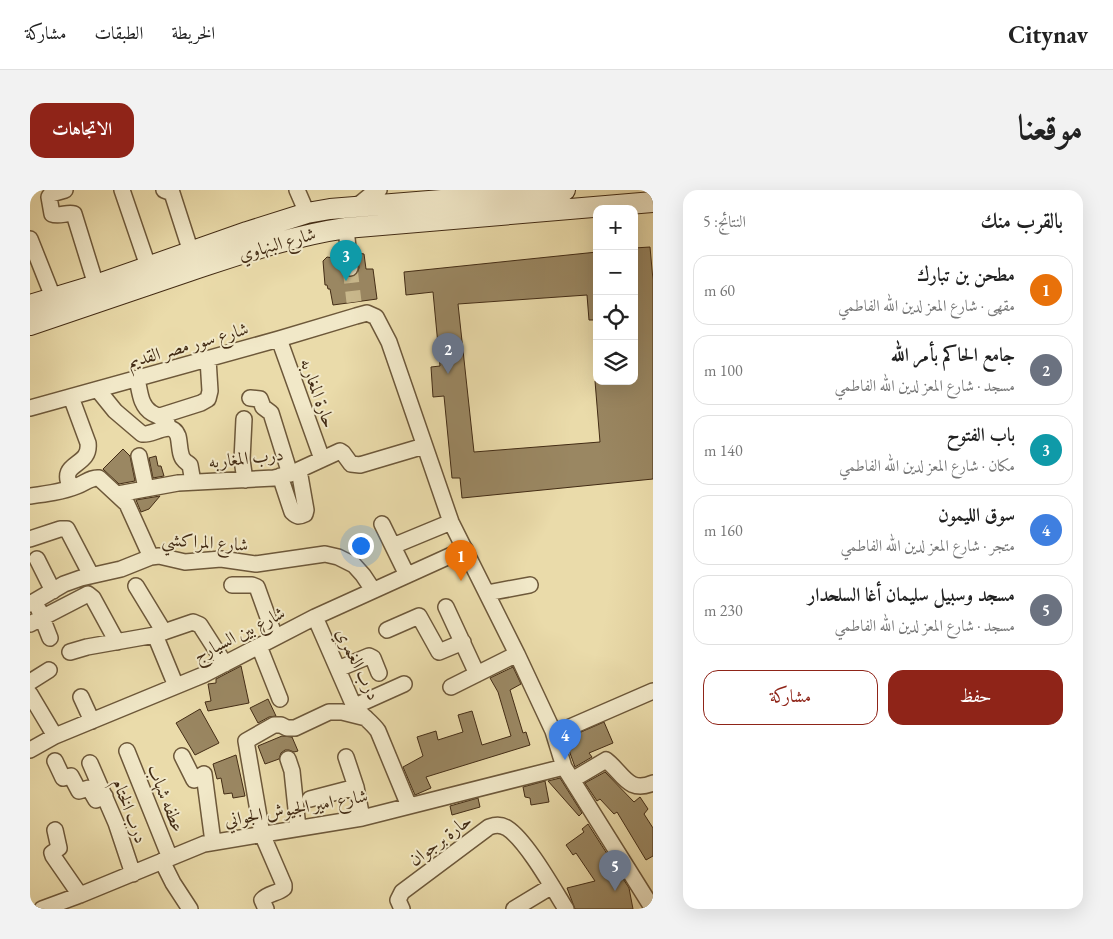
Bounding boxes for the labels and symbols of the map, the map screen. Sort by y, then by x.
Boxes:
street label: شارع البنهاوي [235,221,319,269]
pin: 3 [330,240,362,281]
street label: شارع سور مصر القديم [125,316,252,378]
pin: 2 [432,333,464,374]
street label: حارة المغاربه [295,355,342,431]
street label: درب المغاربه [207,442,285,473]
street label: شارع المراكشي [160,527,249,562]
your location [348,533,374,559]
pin: 1 [445,540,477,581]
street label: شارع بين السيارج [189,601,291,671]
street label: درب الغمري [328,624,386,705]
pin: 4 [549,719,581,760]
street label: عطفه شهاب [142,761,190,835]
street label: درب الختام [103,775,153,848]
street label: شارع امير الجيوش الجواني [222,784,370,835]
street label: حارة برجوان [404,808,476,871]
pin: 5 [599,850,631,891]

